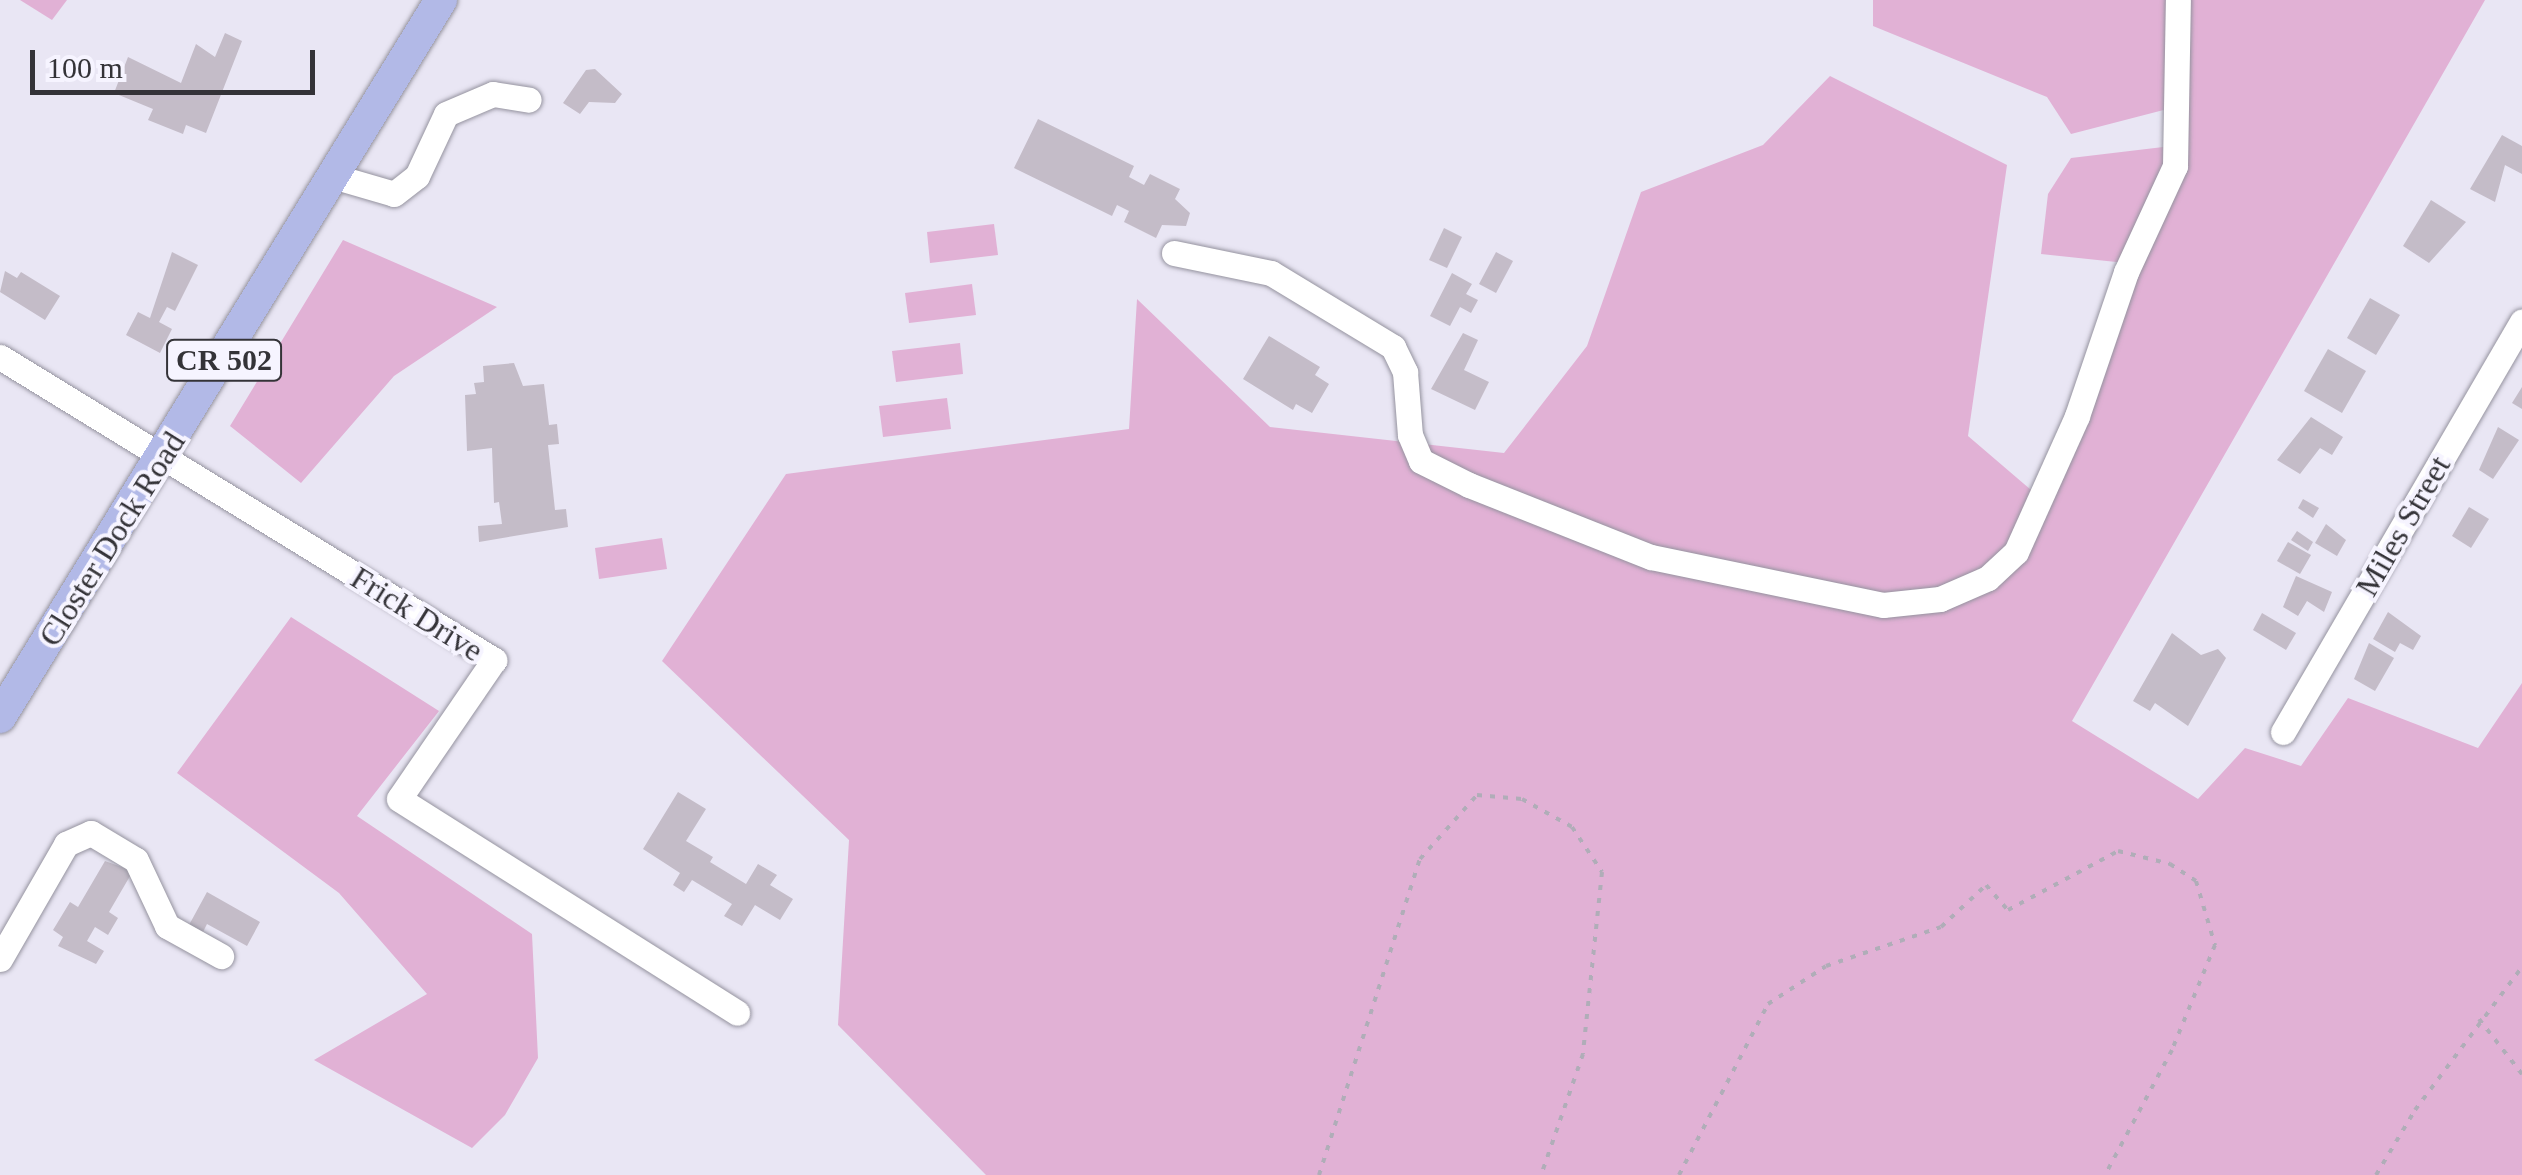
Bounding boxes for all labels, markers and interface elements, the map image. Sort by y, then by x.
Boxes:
scale bar [35,30,320,92]
text: 100 m [47,51,123,84]
road number: CR 502 [164,335,284,385]
street label: Closter Dock Road [31,425,193,653]
street label: Miles Street [2347,449,2459,603]
street label: Frick Drive [344,558,490,670]

